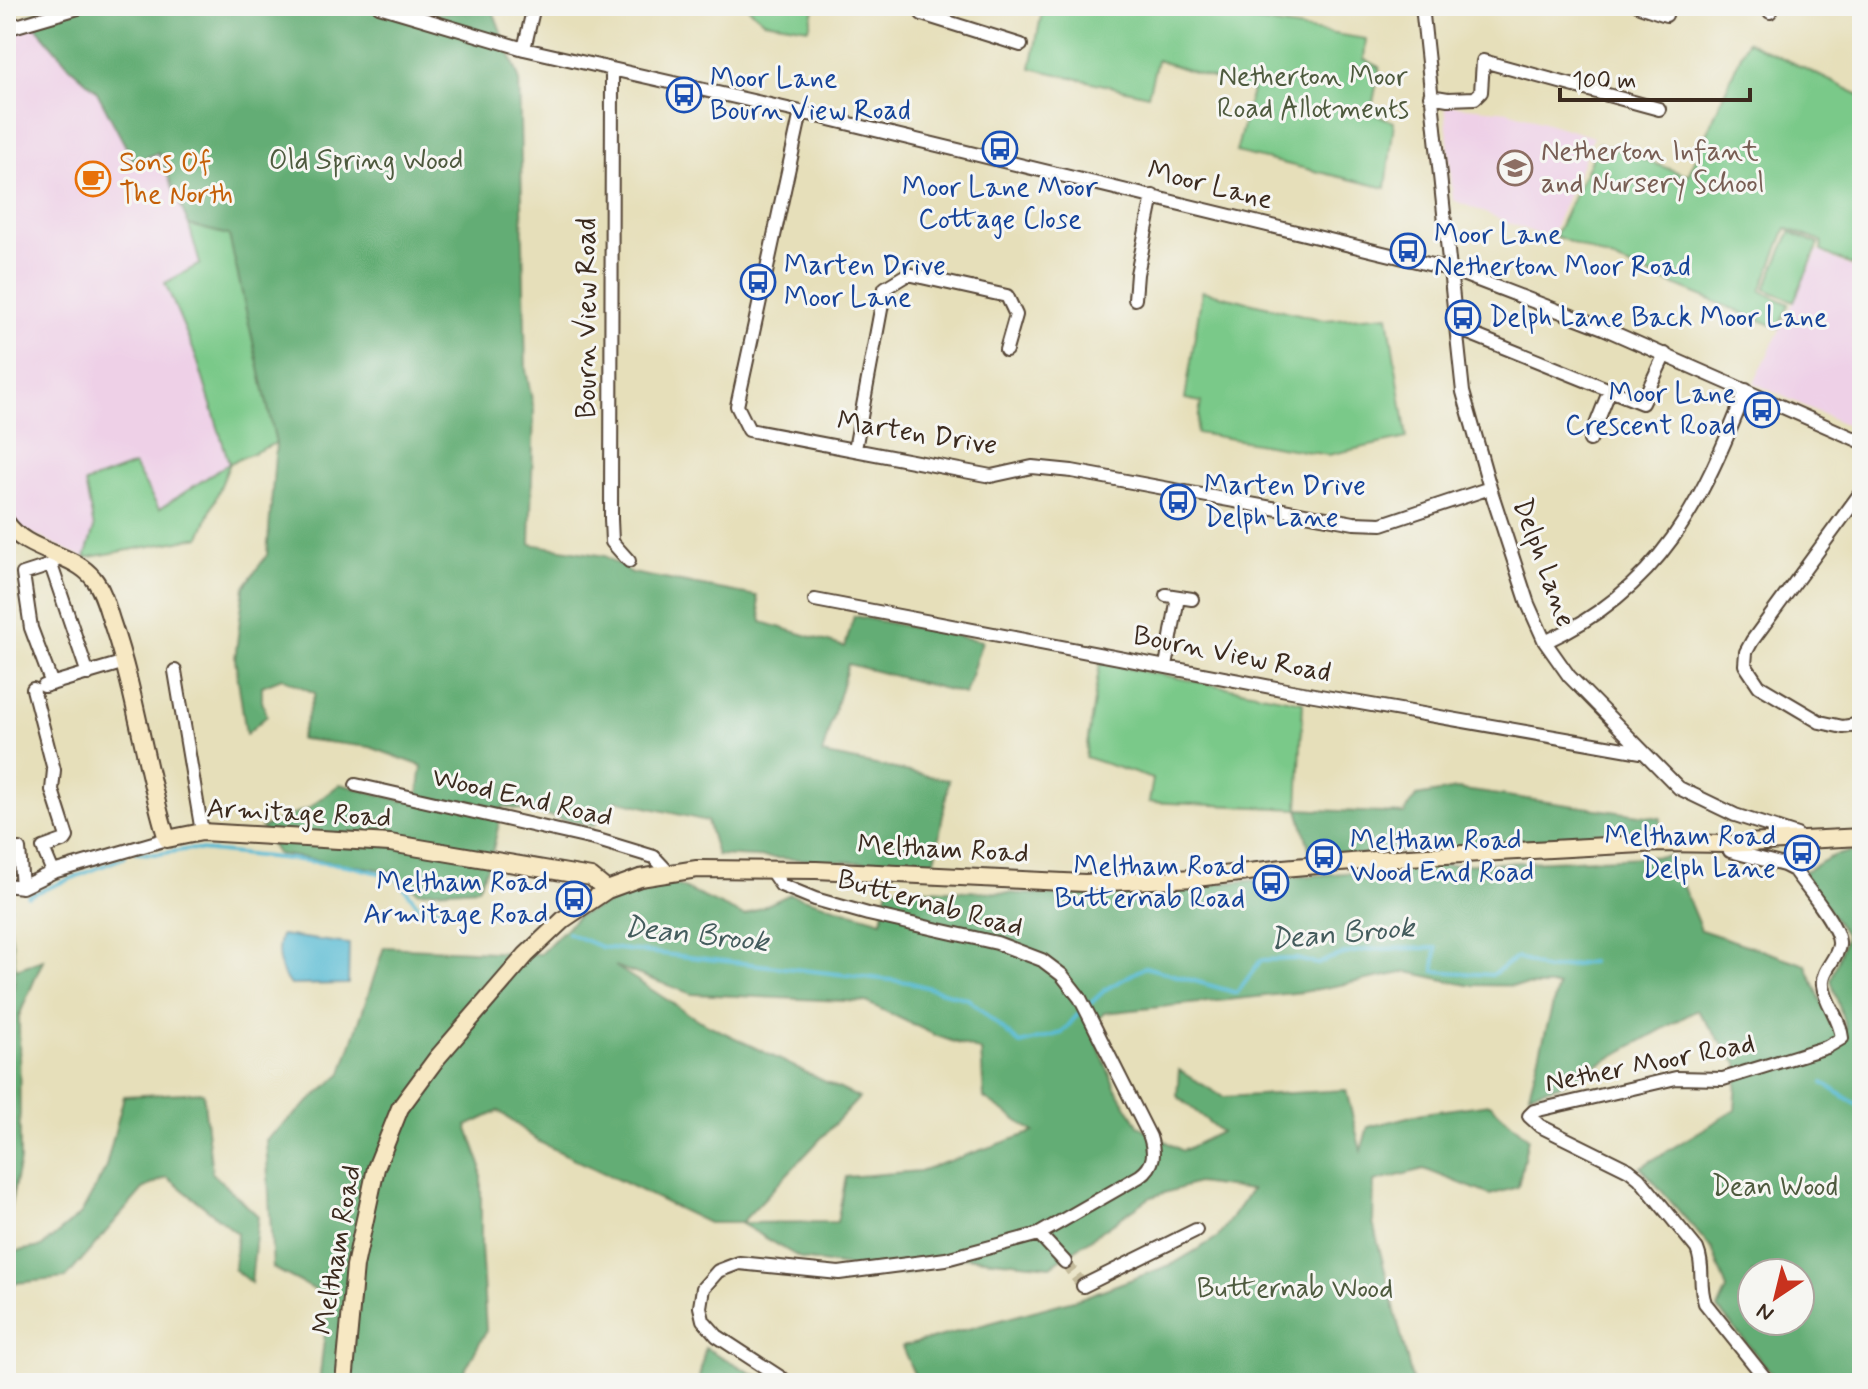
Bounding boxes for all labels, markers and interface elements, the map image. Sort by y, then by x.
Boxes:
scale bar [1560,52,1750,102]
park label: Netherton Moor Road Allotments [1217,59,1409,128]
place label: Moor Lane Bourn View Road [710,61,911,130]
text: 100 m [1572,66,1636,97]
bus stop icon: Moor Lane Bourn View Road [665,76,703,114]
bus stop icon: Moor Lane Moor Cottage Close [981,130,1019,168]
place label: Netherton Infant and Nursery School [1541,134,1764,203]
park label: Old Spring Wood [269,143,463,180]
place label: Sons Of The North [119,145,233,214]
school or university icon: Netherton Infant and Nursery School [1496,149,1534,187]
street label: Moor Lane [1144,153,1276,219]
cafe icon: Sons Of The North [74,160,112,198]
place label: Moor Lane Moor Cottage Close [902,170,1099,239]
place label: Moor Lane Netherton Moor Road [1434,217,1691,286]
street label: Bourn View Road [569,218,606,418]
bus stop icon: Moor Lane Netherton Moor Road [1389,232,1427,270]
place label: Marten Drive Moor Lane [784,248,946,317]
bus stop icon: Marten Drive Moor Lane [739,263,777,301]
bus stop icon: Delph Lane Back Moor Lane [1444,299,1482,337]
place label: Delph Lane Back Moor Lane [1489,300,1828,337]
place label: Moor Lane Crescent Road [1565,376,1736,445]
bus stop icon: Moor Lane Crescent Road [1743,391,1781,429]
street label: Marten Drive [834,403,1000,465]
place label: Marten Drive Delph Lane [1204,468,1366,537]
bus stop icon: Marten Drive Delph Lane [1159,483,1197,521]
street label: Delph Lane [1503,493,1583,633]
street label: Bourn View Road [1130,618,1334,692]
street label: Wood End Road [428,759,616,837]
street label: Armitage Road [206,791,392,837]
place label: Meltham Road Delph Lane [1604,819,1776,888]
place label: Meltham Road Wood End Road [1350,823,1534,892]
street label: Meltham Road [856,827,1030,873]
bus stop icon: Meltham Road Delph Lane [1783,834,1821,872]
bus stop icon: Meltham Road Wood End Road [1305,838,1343,876]
place label: Meltham Road Butternab Road [1054,849,1245,918]
street label: Butternab Road [833,861,1027,947]
bus stop icon: Meltham Road Butternab Road [1252,864,1290,902]
place label: Meltham Road Armitage Road [363,865,548,934]
bus stop icon: Meltham Road Armitage Road [555,880,593,918]
water label: Dean Brook [622,908,772,962]
water label: Dean Brook [1268,908,1418,960]
street label: Nether Moor Road [1542,1026,1758,1102]
street label: Meltham Road [305,1162,371,1338]
park label: Dean Wood [1712,1169,1838,1206]
north arrow [1736,1257,1816,1337]
park label: Butternab Wood [1197,1271,1393,1308]
text: N [1752,1296,1780,1327]

